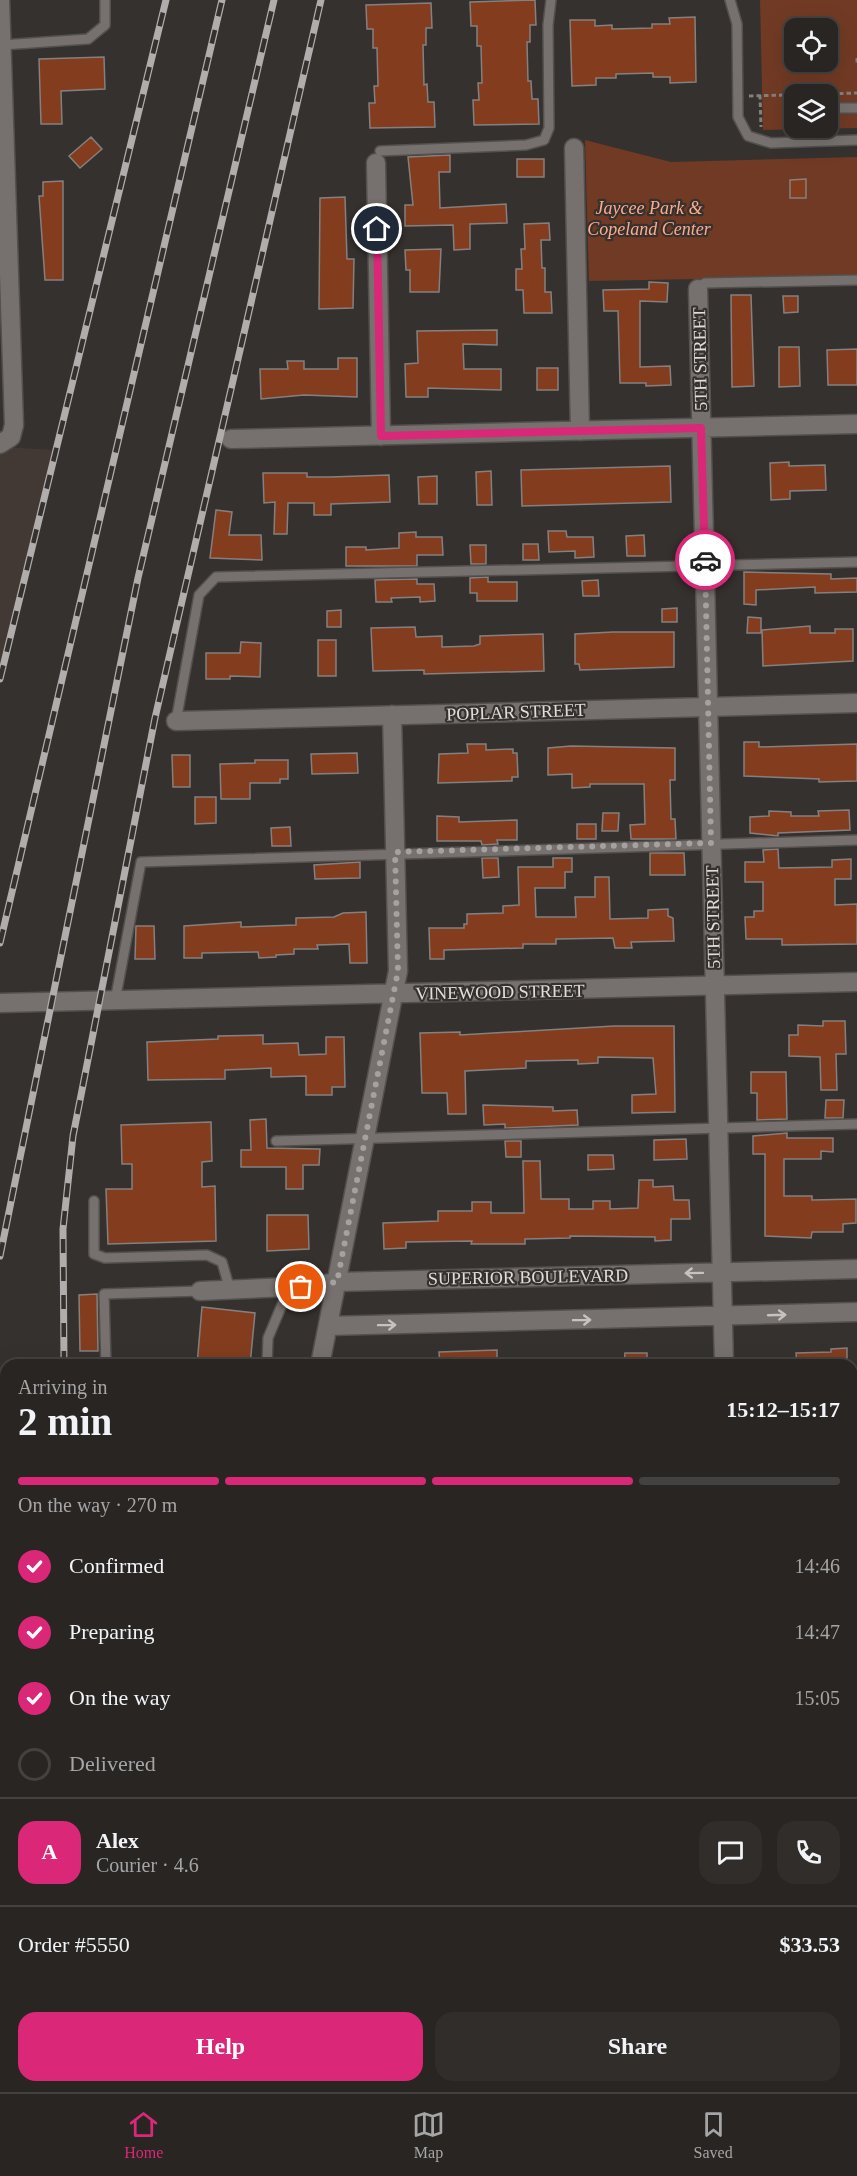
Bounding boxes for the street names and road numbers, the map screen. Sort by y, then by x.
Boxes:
street label: 5TH STREET [689,307,711,411]
street label: POPLAR STREET [446,700,586,724]
street label: 5TH STREET [702,865,724,969]
street label: VINEWOOD STREET [415,981,585,1003]
street label: SUPERIOR BOULEVARD [428,1265,628,1289]

